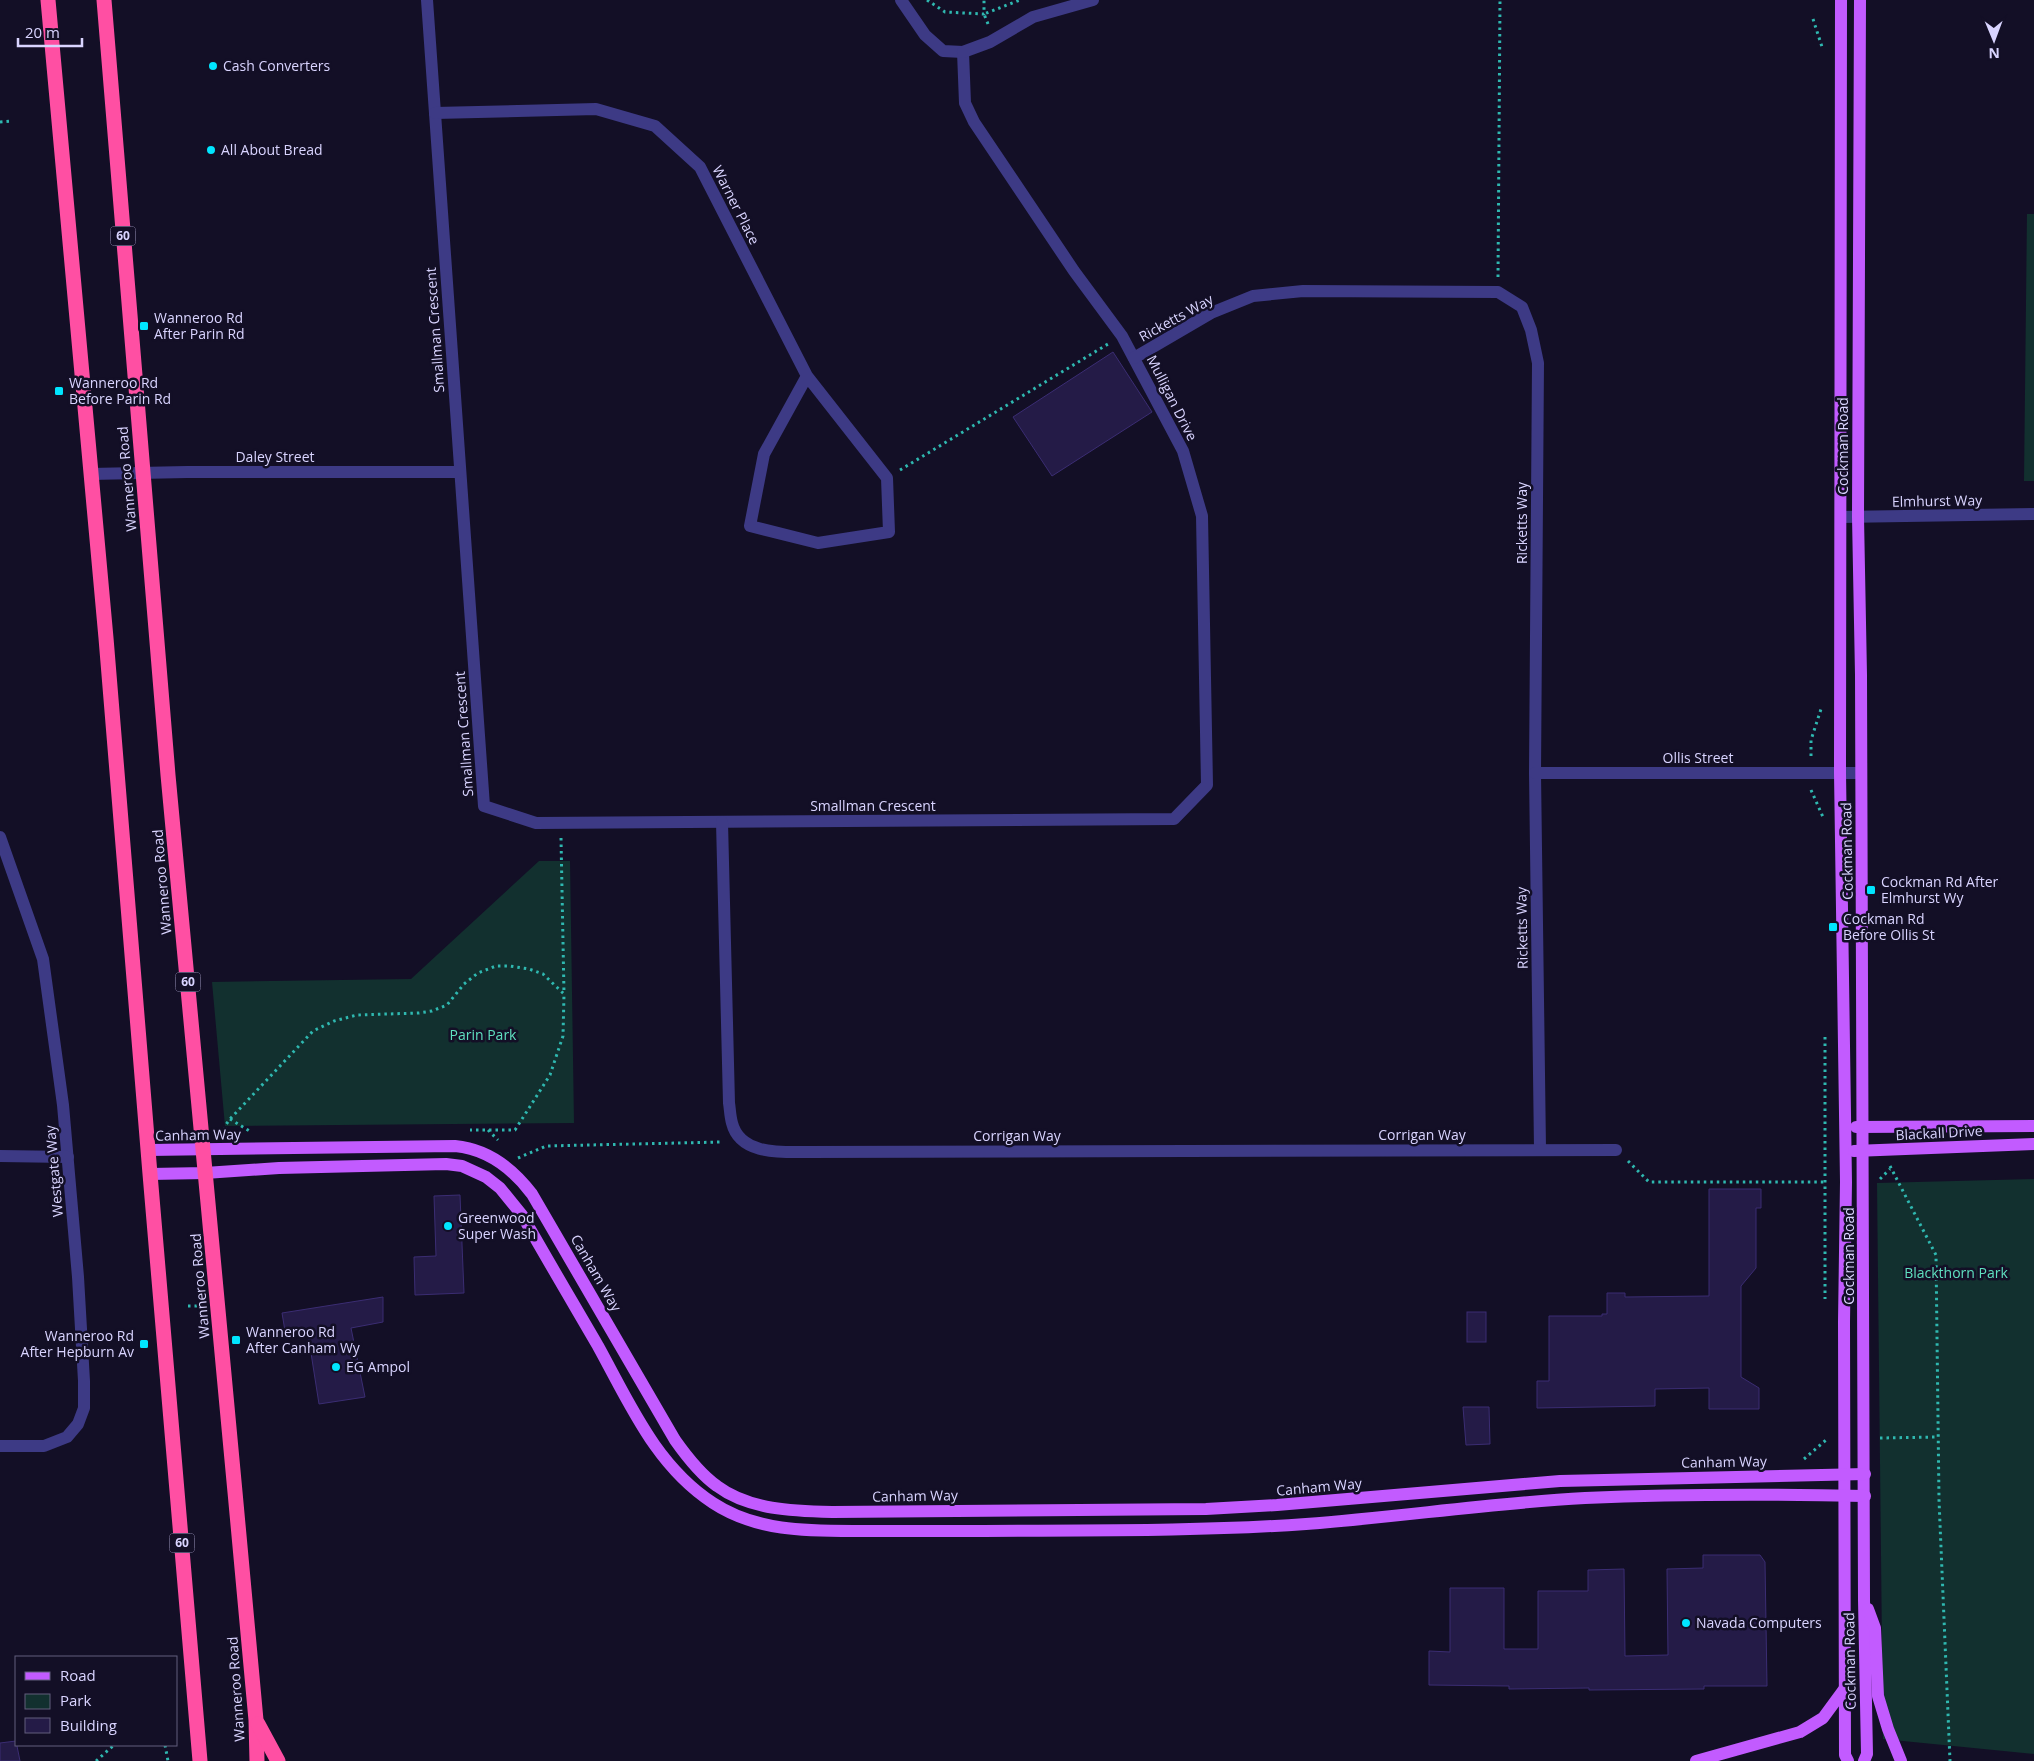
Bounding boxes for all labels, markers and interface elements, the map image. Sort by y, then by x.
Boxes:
scale bar [18,15,81,47]
north arrow [1969,15,2019,65]
text: 20 m [25,22,60,42]
text: N [1988,44,2000,63]
place label: Cash Converters [223,56,330,75]
marker: Cash Converters [207,60,219,72]
place label: All About Bread [221,140,323,159]
marker: All About Bread [205,144,217,156]
street label: Warner Place [708,162,765,248]
road number: 60 [110,227,136,246]
street label: Smallman Crescent [421,267,448,393]
street label: Ricketts Way [1135,289,1217,346]
place label: Wanneroo Rd After Parin Rd [154,308,245,343]
marker: Wanneroo Rd After Parin Rd [138,320,150,332]
street label: Mulligan Drive [1143,352,1202,444]
place label: Wanneroo Rd Before Parin Rd [69,373,171,408]
marker: Wanneroo Rd Before Parin Rd [53,385,65,397]
street label: Cockman Road [1833,397,1852,495]
street label: Wanneroo Road [112,426,141,532]
street label: Daley Street [235,447,315,466]
street label: Ricketts Way [1512,481,1531,564]
street label: Elmhurst Way [1892,490,1983,511]
street label: Smallman Crescent [450,671,477,797]
street label: Ollis Street [1663,748,1733,767]
street label: Smallman Crescent [810,796,936,815]
street label: Cockman Road [1836,802,1857,900]
street label: Wanneroo Road [147,829,176,935]
place label: Cockman Rd After Elmhurst Wy [1881,872,1999,907]
marker: Cockman Rd After Elmhurst Wy [1865,884,1877,896]
street label: Ricketts Way [1511,886,1532,969]
place label: Cockman Rd Before Ollis St [1843,909,1935,944]
marker: Cockman Rd Before Ollis St [1827,921,1839,933]
road number: 60 [176,972,200,992]
park label: Parin Park [450,1025,517,1044]
street label: Blackall Drive [1895,1121,1983,1144]
street label: Westgate Way [40,1123,67,1218]
street label: Canham Way [155,1124,242,1145]
street label: Corrigan Way [1378,1125,1467,1144]
street label: Corrigan Way [973,1126,1062,1145]
street label: Cockman Road [1839,1207,1858,1305]
place label: Greenwood Super Wash [458,1208,536,1243]
marker: Greenwood Super Wash [442,1220,454,1232]
street label: Canham Way [567,1231,627,1316]
street label: Wanneroo Road [185,1233,214,1339]
park label: Blackthorn Park [1904,1263,2008,1282]
place label: Wanneroo Rd After Canham Wy [246,1322,361,1357]
place label: Wanneroo Rd After Hepburn Av [21,1326,134,1361]
marker: Wanneroo Rd After Canham Wy [230,1334,242,1346]
marker: Wanneroo Rd After Hepburn Av [138,1338,150,1350]
place label: EG Ampol [346,1357,410,1376]
marker: EG Ampol [330,1361,342,1373]
street label: Canham Way [1681,1451,1768,1472]
street label: Canham Way [1275,1473,1364,1500]
street label: Canham Way [872,1485,959,1506]
road number: 60 [170,1534,194,1552]
street label: Cockman Road [1839,1612,1860,1710]
place label: Navada Computers [1696,1613,1822,1632]
marker: Navada Computers [1680,1617,1692,1629]
street label: Wanneroo Road [222,1636,249,1742]
legend [15,1656,178,1746]
text: Road [60,1665,96,1685]
text: Park [60,1690,91,1710]
text: Building [60,1715,117,1735]

